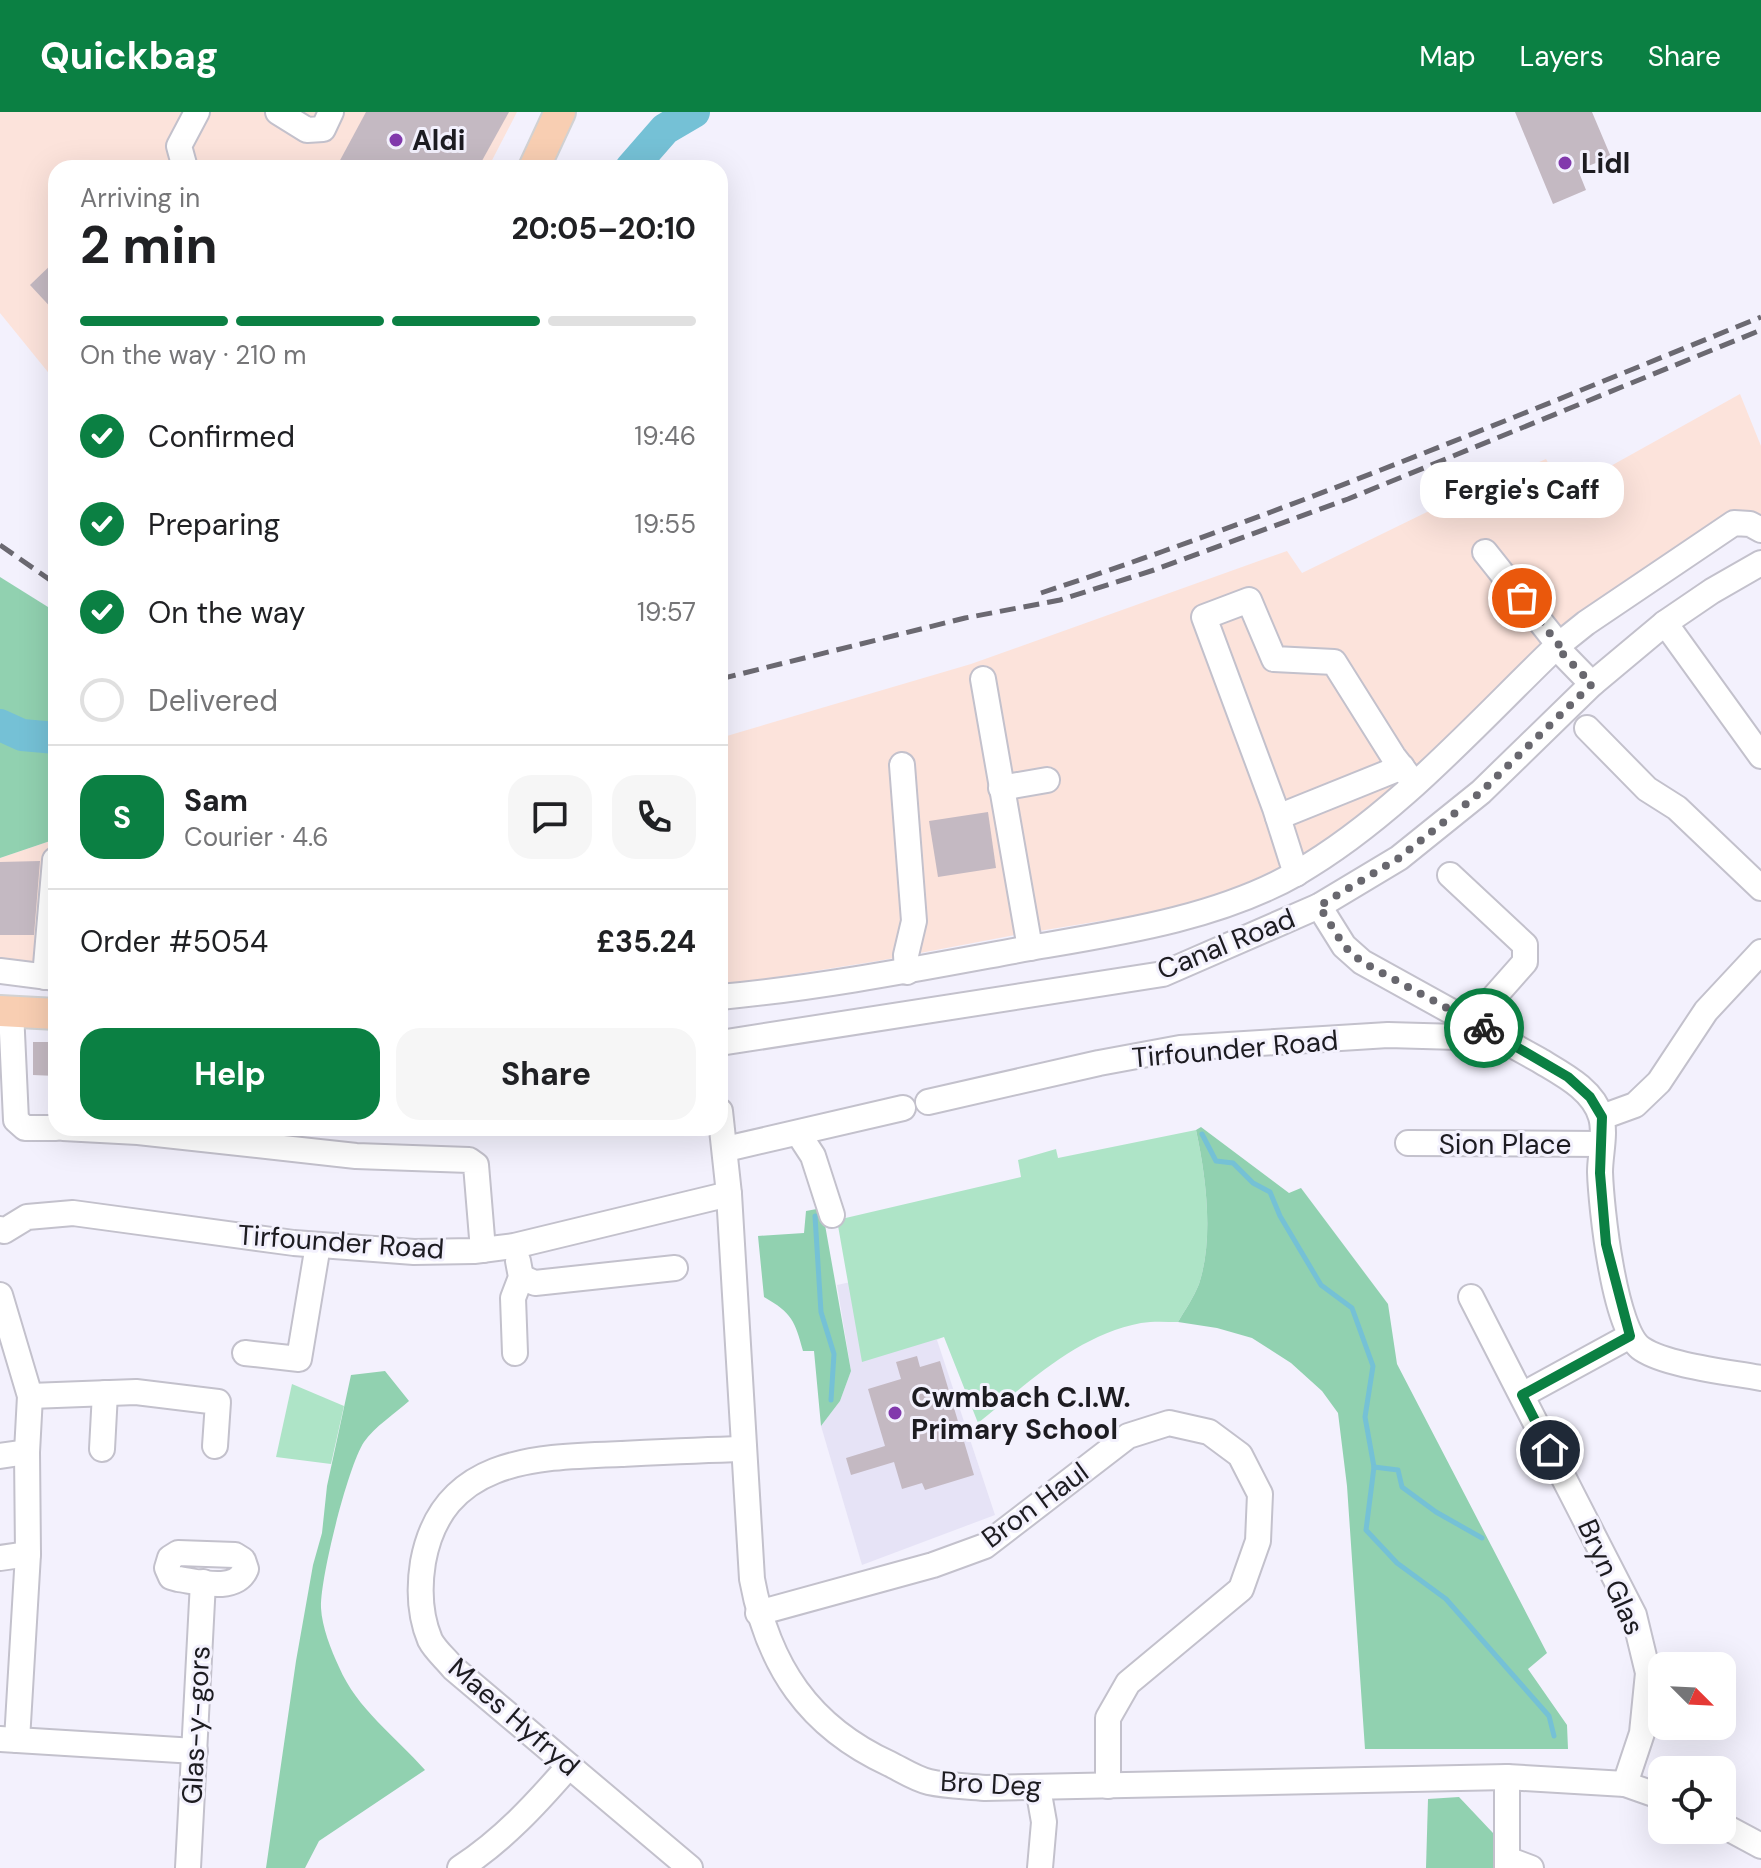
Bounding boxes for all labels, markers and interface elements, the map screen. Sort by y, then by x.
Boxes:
text: Quickbag [40,31,218,81]
text: Map [1419,38,1476,75]
text: Layers [1520,38,1604,75]
text: Share [1648,38,1721,75]
place label: Aldi [412,122,465,159]
marker: Aldi [387,131,405,149]
place label: Lidl [1581,145,1630,182]
marker: Lidl [1556,154,1574,172]
text: Arriving in [80,181,200,215]
text: 20:05–20:10 [511,209,696,248]
text: 2 min [80,211,218,279]
text: On the way · 210 m [80,338,306,372]
icon: check [80,414,124,458]
text: Confirmed [148,417,295,456]
text: 19:46 [634,419,696,453]
callout: Fergie's Caff [1420,462,1624,518]
text: Fergie's Caff [1444,473,1600,507]
icon: check [80,502,124,546]
text: Preparing [148,505,280,544]
text: 19:55 [635,507,696,541]
pin [1488,564,1556,632]
icon: bag [1500,576,1544,620]
icon: check [80,590,124,634]
text: On the way [148,593,305,632]
text: 19:57 [637,595,696,629]
text: Delivered [148,681,278,720]
button: chat [508,775,592,859]
button: phone [612,775,696,859]
text: Sam [184,781,248,820]
text: S [113,798,131,837]
text: Courier · 4.6 [184,820,329,854]
street label: Canal Road [1152,900,1300,988]
text: Order #5054 [80,922,268,961]
text: £35.24 [596,922,696,961]
courier [1444,988,1524,1068]
icon: bike [1462,1006,1506,1050]
street label: Tirfounder Road [1130,1022,1340,1076]
button: Help [80,1028,380,1120]
button: Share [396,1028,696,1120]
street label: Sion Place [1439,1126,1571,1163]
street label: Tirfounder Road [237,1216,445,1268]
place label: Cwmbach C.I.W. Primary School [911,1379,1131,1448]
marker: Cwmbach C.I.W. Primary School [886,1404,904,1422]
pin [1516,1416,1584,1484]
icon: home [1528,1428,1572,1472]
street label: Bron Haul [974,1454,1096,1556]
street label: Bryn Glas [1569,1513,1653,1641]
street label: Glas-y-gors [173,1645,219,1805]
street label: Maes Hyfryd [441,1650,587,1784]
north arrow [1648,1652,1736,1740]
map controls [1648,1652,1736,1844]
button: locate [1648,1756,1736,1844]
street label: Bro Deg [939,1763,1043,1805]

